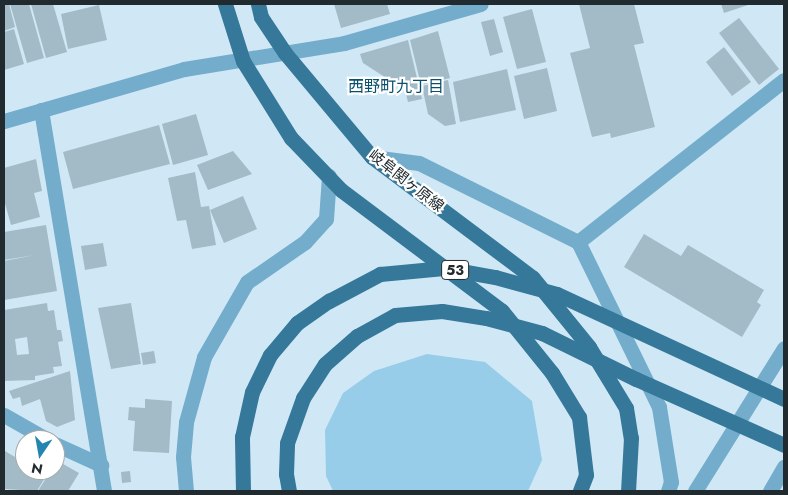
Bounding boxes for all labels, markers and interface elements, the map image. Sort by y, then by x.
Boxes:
district label: 西野町九丁目 [348,77,444,97]
street label: 岐阜関ヶ原線 [365,146,447,216]
road number: 53 [440,258,470,282]
north arrow [15,430,65,480]
text: N [30,458,45,480]

